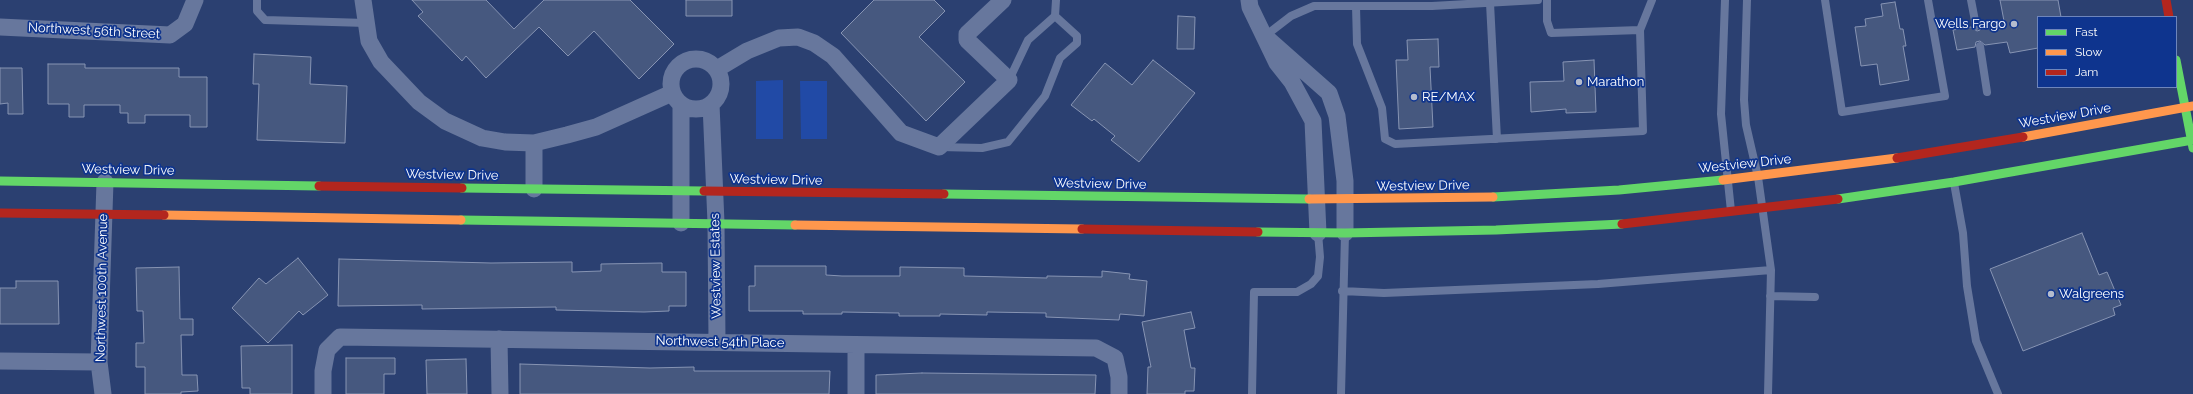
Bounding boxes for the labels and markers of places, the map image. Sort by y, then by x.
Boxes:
place label: Wells Fargo [1935,16,2006,32]
marker: Wells Fargo [2009,19,2019,29]
place label: Marathon [1587,74,1644,90]
marker: Marathon [1574,77,1584,87]
place label: RE/MAX [1422,89,1475,105]
marker: RE/MAX [1409,92,1419,102]
place label: Walgreens [2059,286,2124,302]
marker: Walgreens [2046,289,2056,299]

